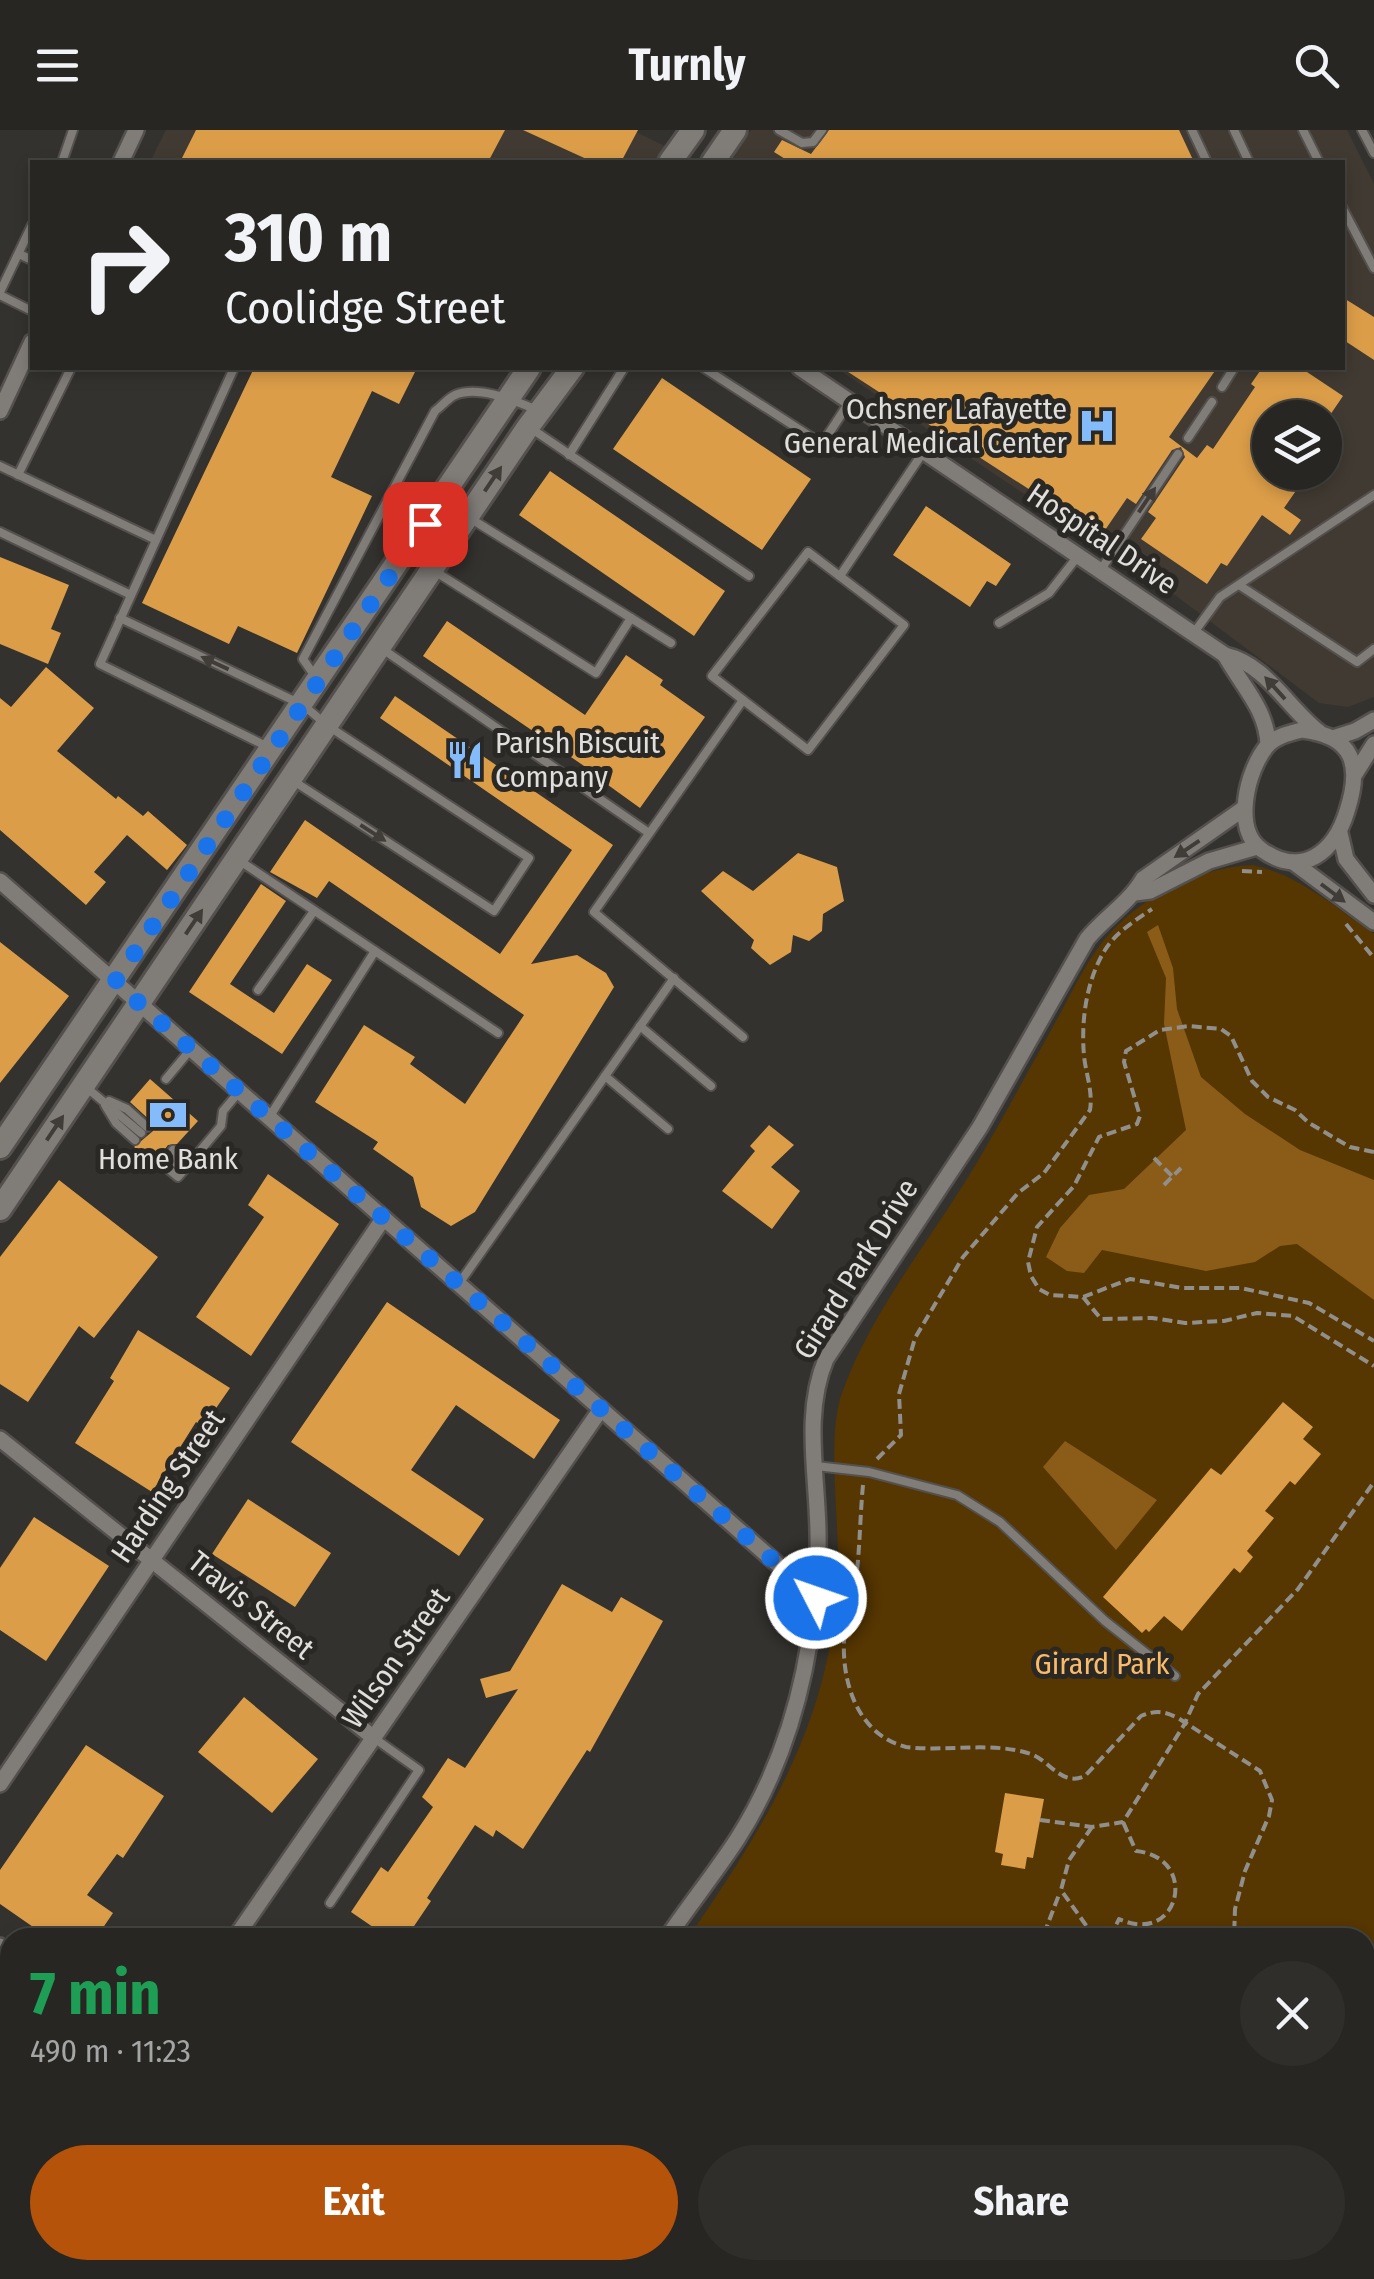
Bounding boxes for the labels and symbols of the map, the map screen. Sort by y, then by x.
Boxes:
place label: Ochsner Lafayette General Medical Center [784,391,1068,461]
hospital icon: Ochsner Lafayette General Medical Center [1076,405,1118,447]
one-way arrow [484,465,502,492]
street label: Hospital Drive [1020,476,1184,602]
pin [383,482,468,567]
one-way arrow [1137,486,1156,513]
one-way arrow [200,654,229,671]
one-way arrow [1264,677,1287,701]
place label: Parish Biscuit Company [495,725,660,795]
restaurant icon: Parish Biscuit Company [444,739,486,781]
one-way arrow [359,823,386,841]
one-way arrow [1174,839,1201,858]
one-way arrow [1320,882,1346,902]
one-way arrow [184,909,203,936]
bank icon: Home Bank [147,1094,189,1136]
one-way arrow [45,1114,64,1141]
place label: Home Bank [98,1141,238,1177]
street label: Girard Park Drive [786,1172,926,1366]
street label: Harding Street [104,1402,232,1569]
street label: Travis Street [181,1543,321,1667]
position arrow [764,1546,868,1650]
street label: Wilson Street [334,1581,458,1735]
park label: Girard Park [1034,1646,1170,1682]

